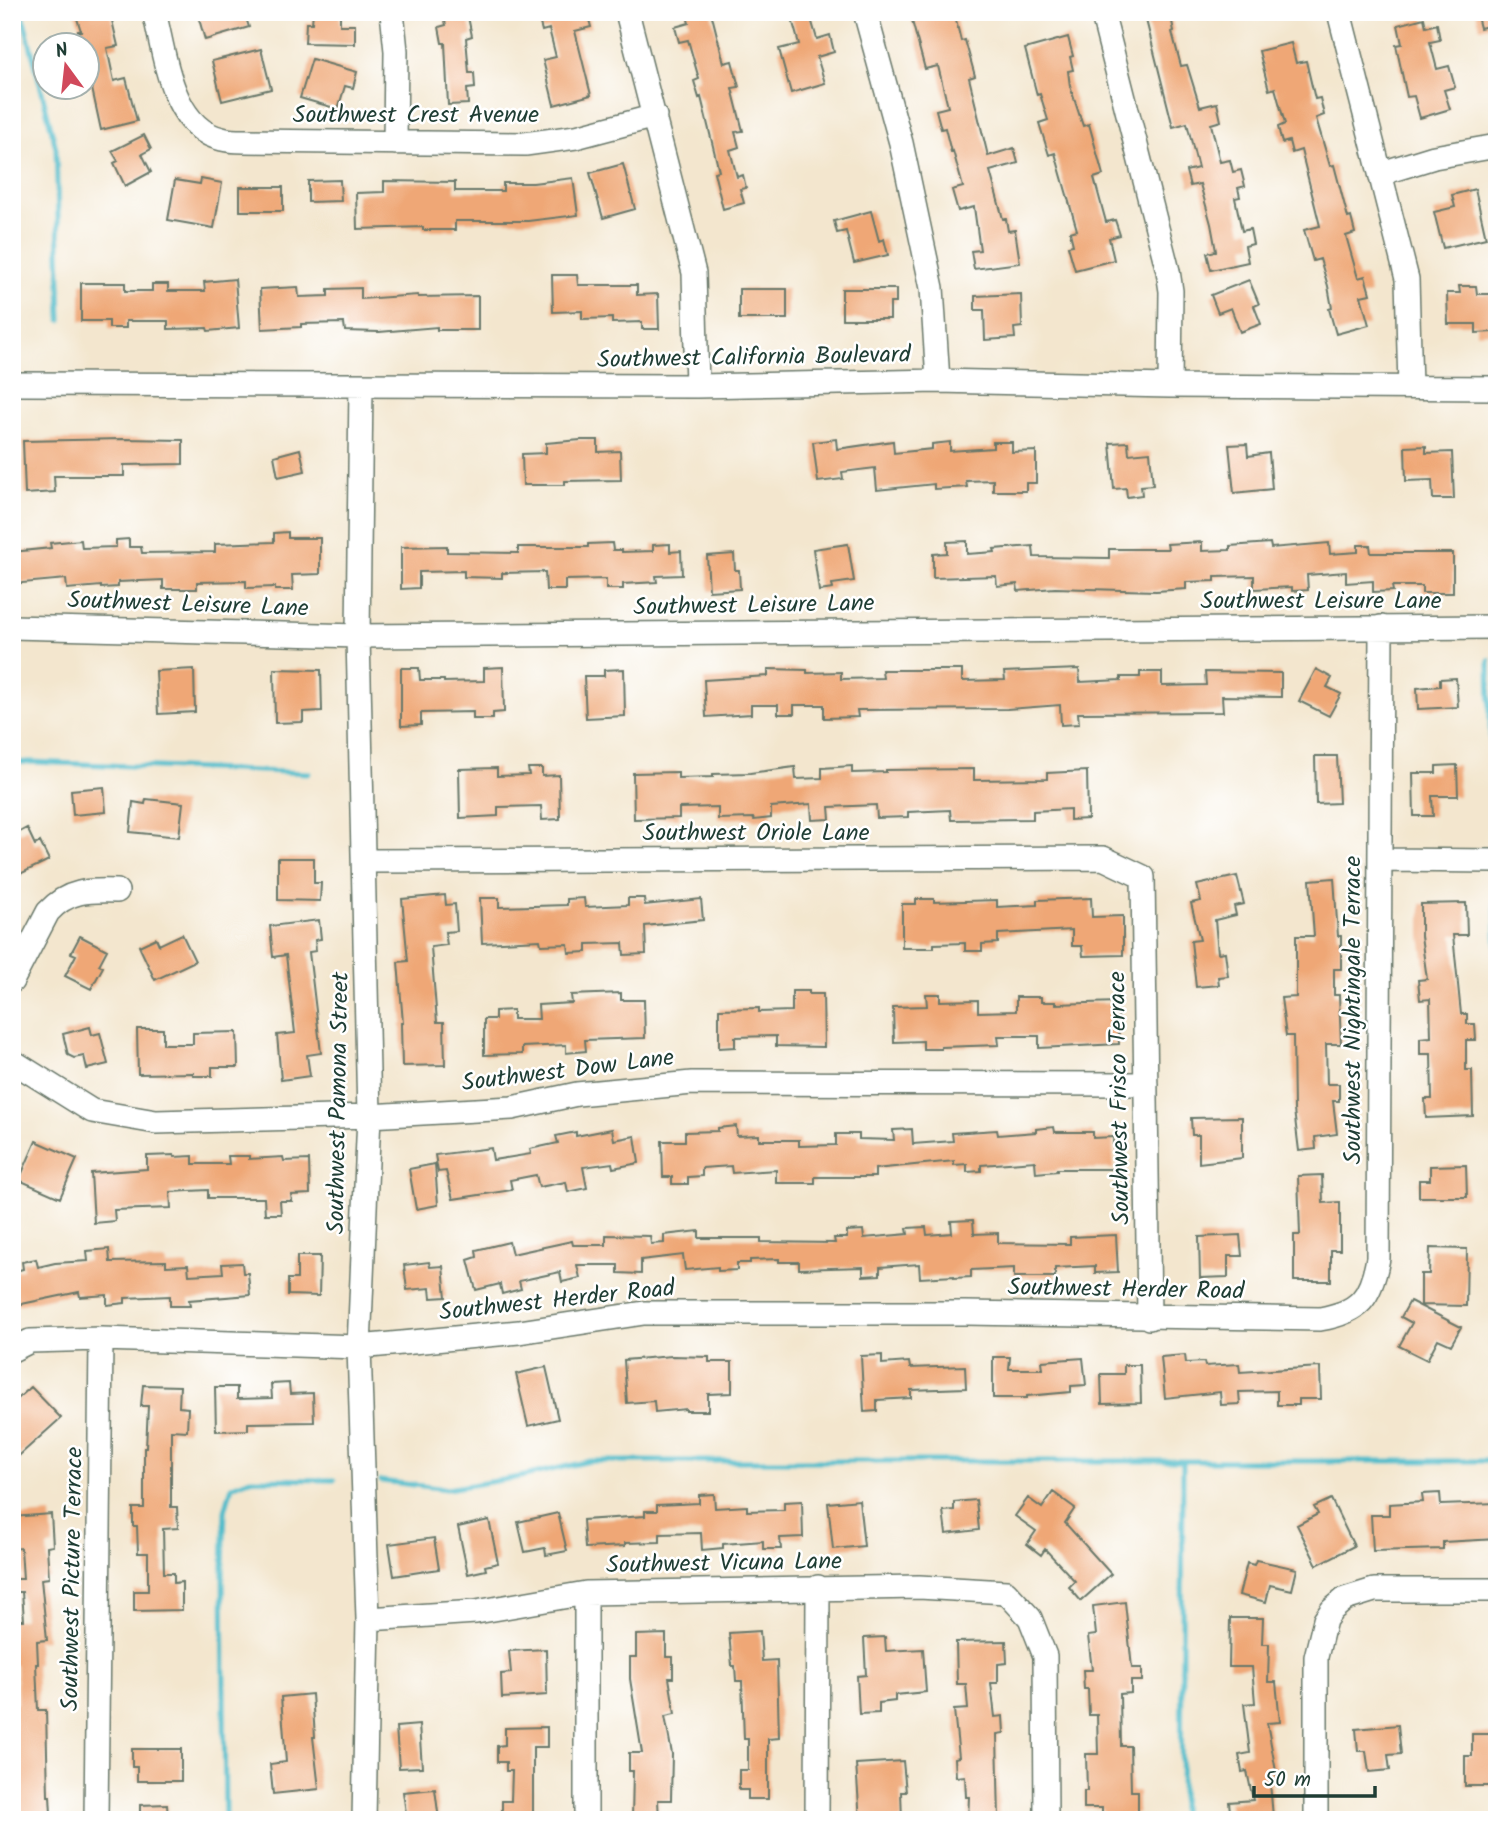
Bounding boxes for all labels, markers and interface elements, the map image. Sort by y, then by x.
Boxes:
north arrow [32,32,102,102]
text: N [52,35,72,68]
street label: Southwest Crest Avenue [293,96,539,135]
street label: Southwest California Boulevard [597,336,912,380]
street label: Southwest Leisure Lane [67,581,309,629]
street label: Southwest Leisure Lane [1200,582,1442,621]
street label: Southwest Leisure Lane [633,584,875,628]
street label: Southwest Oriole Lane [643,814,870,853]
street label: Southwest Nightingale Terrace [1334,855,1373,1164]
street label: Southwest Pamona Street [317,971,361,1234]
street label: Southwest Frisco Terrace [1098,971,1142,1225]
street label: Southwest Dow Lane [460,1039,677,1103]
street label: Southwest Herder Road [1007,1268,1246,1312]
street label: Southwest Herder Road [437,1269,678,1333]
street label: Southwest Picture Terrace [51,1446,95,1711]
street label: Southwest Vicuna Lane [606,1542,842,1586]
scale bar [1254,1755,1374,1799]
text: 50 m [1264,1764,1311,1797]

